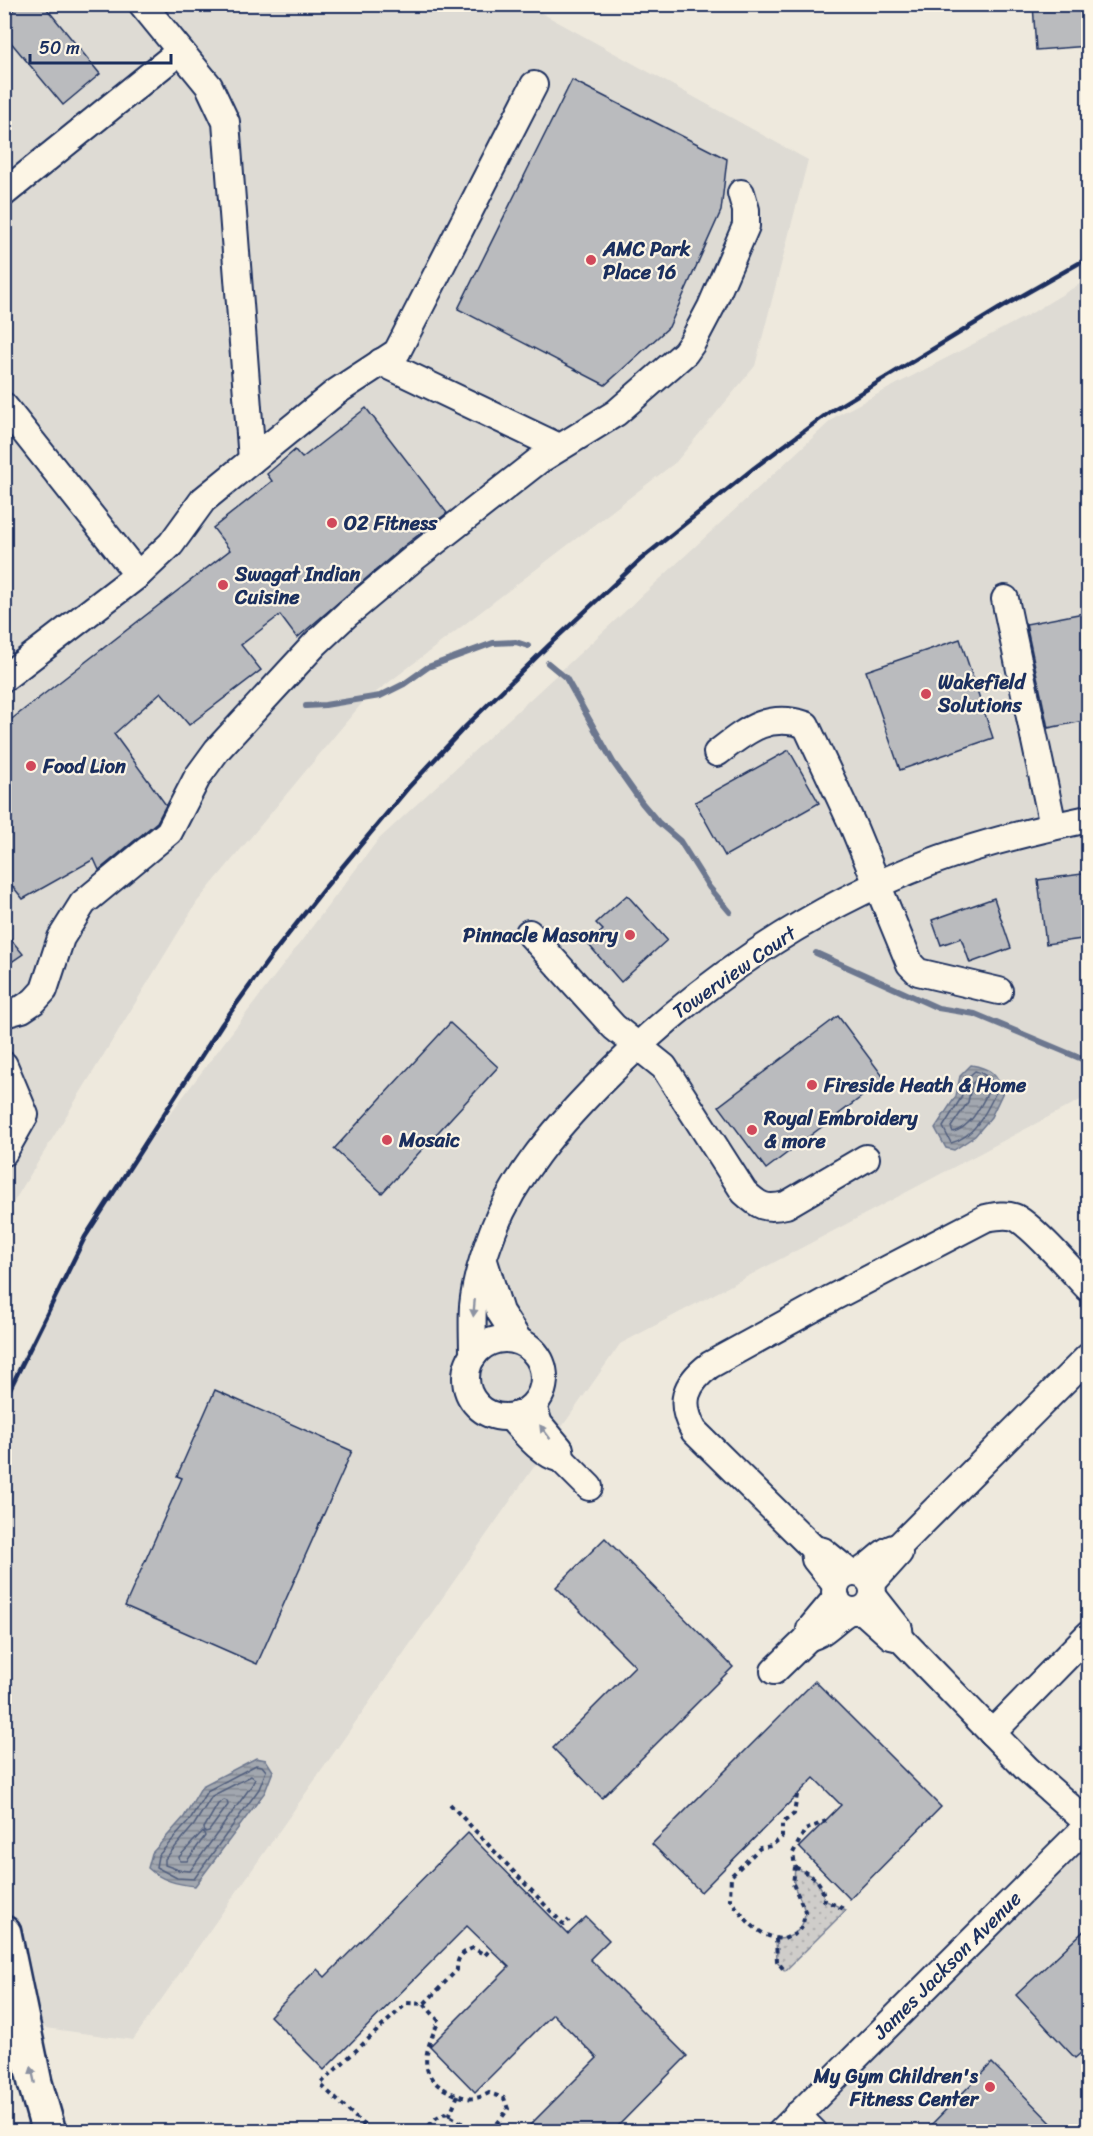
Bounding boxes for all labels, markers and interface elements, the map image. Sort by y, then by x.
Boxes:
scale bar [30,27,171,65]
text: 50 m [39,32,80,64]
place label: AMC Park Place 16 [602,232,691,290]
marker: AMC Park Place 16 [584,253,598,267]
place label: O2 Fitness [344,506,438,541]
marker: O2 Fitness [325,516,339,530]
place label: Swagat Indian Cuisine [234,557,361,615]
marker: Swagat Indian Cuisine [216,578,230,592]
place label: Wakefield Solutions [937,665,1027,723]
marker: Wakefield Solutions [919,687,933,701]
place label: Food Lion [42,749,126,784]
marker: Food Lion [24,759,38,773]
street label: Towerview Court [665,916,805,1028]
place label: Pinnacle Masonry [463,918,619,953]
marker: Pinnacle Masonry [623,928,637,942]
place label: Fireside Heath & Home [823,1068,1027,1103]
marker: Fireside Heath & Home [805,1078,819,1092]
place label: Royal Embroidery & more [763,1101,918,1159]
place label: Mosaic [398,1123,460,1158]
marker: Royal Embroidery & more [745,1123,759,1137]
marker: Mosaic [380,1133,394,1147]
one-way arrow [469,1298,479,1317]
one-way arrow [539,1424,551,1440]
street label: James Jackson Avenue [864,1882,1030,2049]
place label: My Gym Children's Fitness Center [813,2059,980,2117]
one-way arrow [28,2066,37,2085]
marker: My Gym Children's Fitness Center [983,2080,997,2094]

